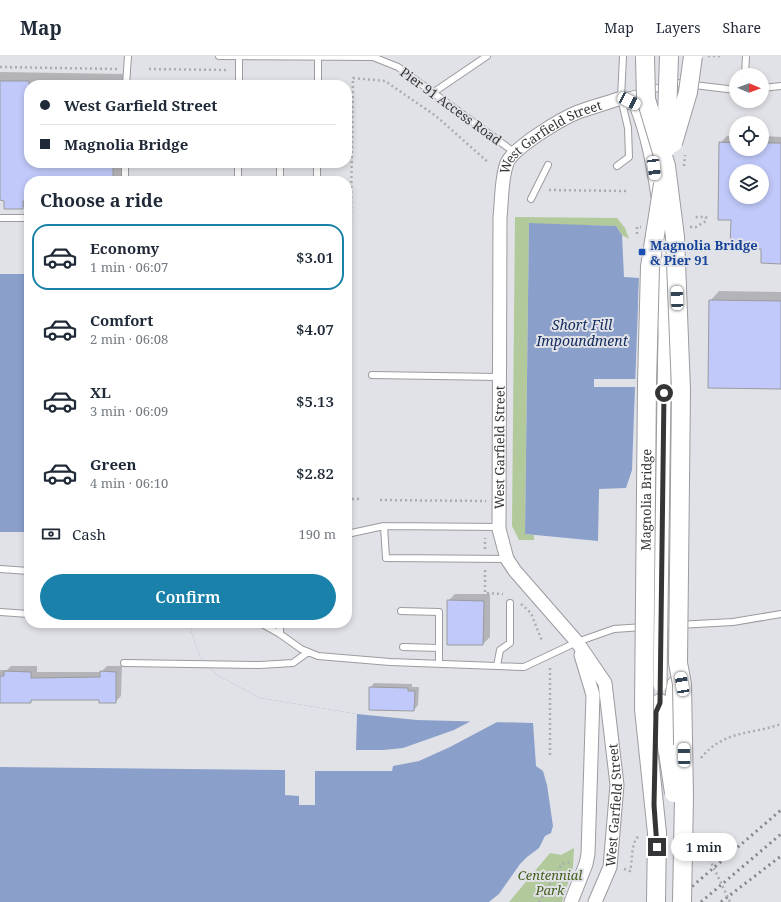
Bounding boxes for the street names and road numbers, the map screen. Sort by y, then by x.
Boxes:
street label: Pier 91 Access Road [397,63,505,149]
street label: West Garfield Street [495,96,604,176]
street label: West Garfield Street [490,385,508,509]
street label: Magnolia Bridge [636,449,655,551]
street label: West Garfield Street [601,742,626,868]

